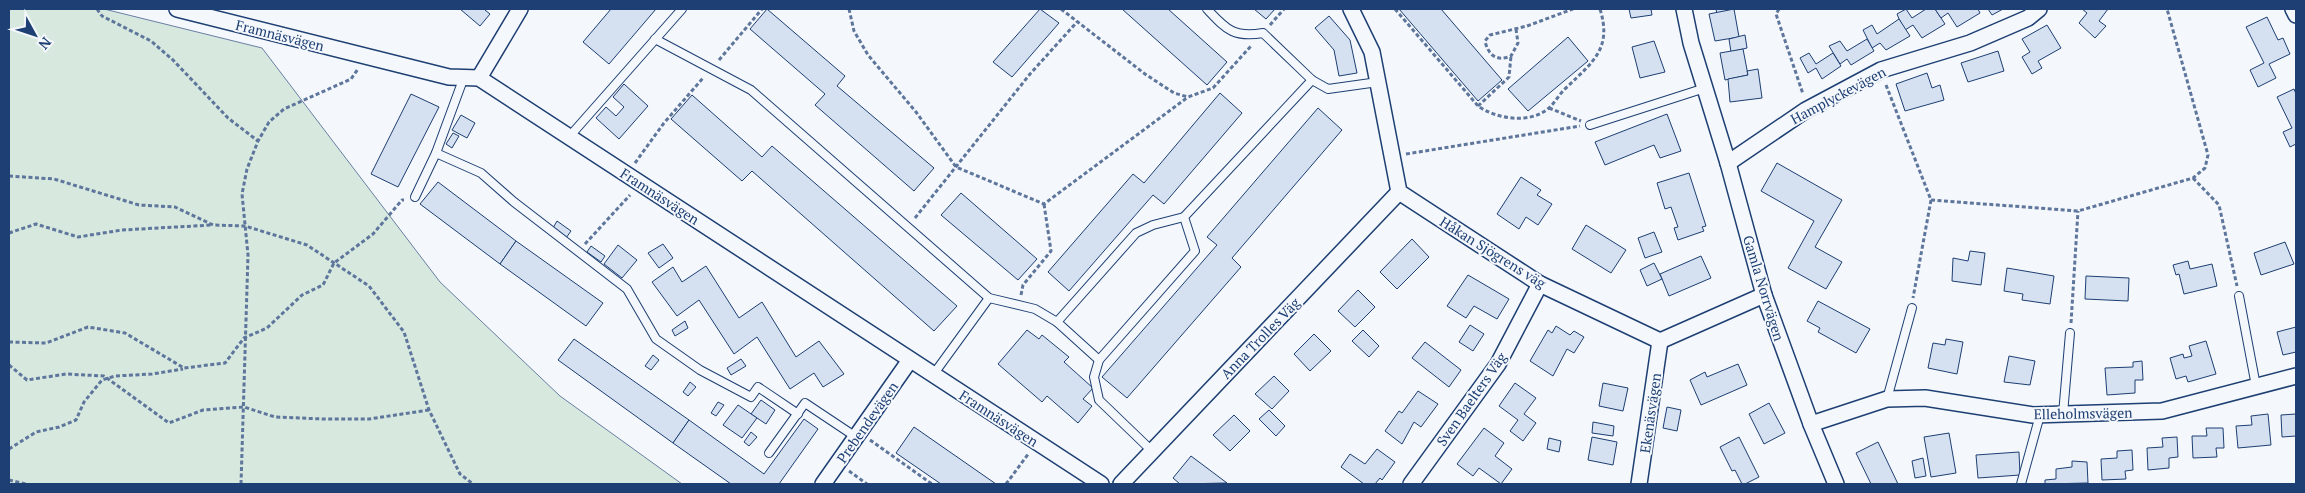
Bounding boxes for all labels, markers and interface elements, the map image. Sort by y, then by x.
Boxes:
north arrow [10,10,60,60]
street label: Framnäsvägen [234,15,327,55]
text: N [34,34,56,54]
street label: Hamplyckevägen [1787,62,1890,128]
street label: Framnäsvägen [617,163,704,229]
street label: Håkan Sjögrens väg [1436,212,1550,293]
street label: Gamla Norrvägen [1739,233,1789,344]
street label: Anna Trolles Väg [1216,293,1304,383]
street label: Sven Baelters Väg [1432,348,1511,450]
street label: Ekenäsvägen [1635,371,1665,454]
street label: Prebendevägen [832,377,902,466]
street label: Framnäsvägen [956,385,1043,451]
street label: Elleholmsvägen [2033,403,2133,423]

